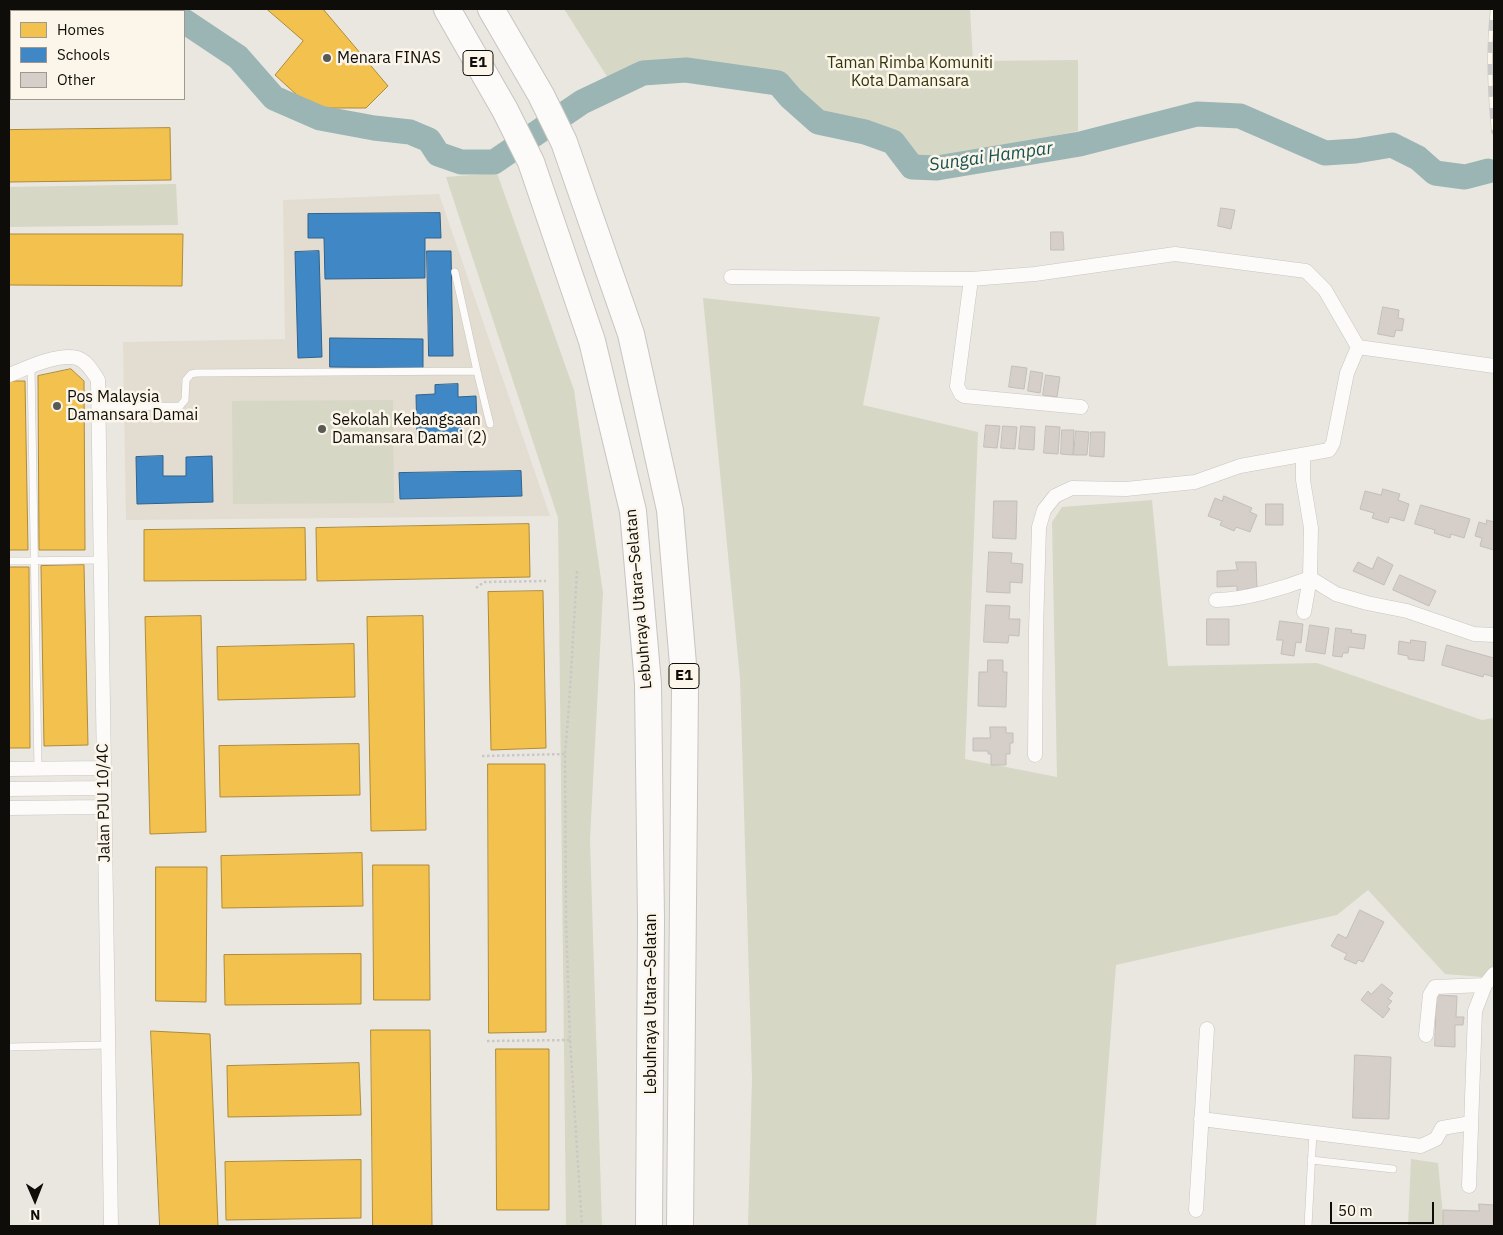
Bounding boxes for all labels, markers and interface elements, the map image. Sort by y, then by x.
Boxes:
legend [10,10,185,100]
text: Homes [57,20,105,39]
text: Schools [57,45,110,64]
place label: Menara FINAS [337,48,441,68]
road number: E1 [463,50,493,76]
marker: Menara FINAS [321,52,333,64]
park label: Taman Rimba Komuniti Kota Damansara [827,53,993,91]
text: Other [57,70,95,89]
water label: Sungai Hampar [928,138,1054,176]
place label: Pos Malaysia Damansara Damai [67,387,198,425]
marker: Pos Malaysia Damansara Damai [51,400,63,412]
place label: Sekolah Kebangsaan Damansara Damai (2) [332,410,487,448]
marker: Sekolah Kebangsaan Damansara Damai (2) [316,423,328,435]
street label: Lebuhraya Utara–Selatan [622,508,656,690]
road number: E1 [669,664,699,688]
street label: Jalan PJU 10/4C [93,743,115,863]
street label: Lebuhraya Utara–Selatan [641,913,661,1095]
north arrow [10,1175,60,1225]
scale bar [1333,1192,1437,1224]
text: 50 m [1338,1201,1373,1220]
text: N [30,1206,40,1224]

